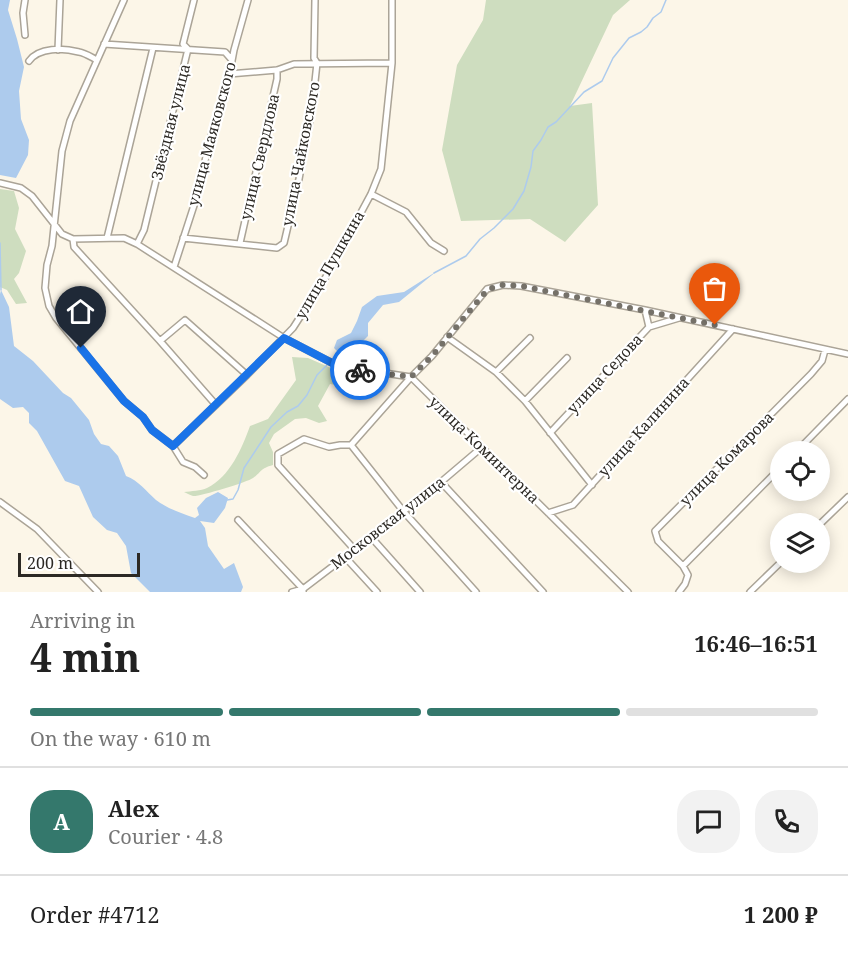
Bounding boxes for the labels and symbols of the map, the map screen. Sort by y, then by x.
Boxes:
street label: улица Маяковского [182,60,240,208]
street label: Звёздная улица [146,62,194,182]
street label: улица Чайковского [276,80,324,228]
street label: улица Свердлова [235,92,283,222]
street label: улица Пушкина [290,207,368,322]
pin [689,263,740,325]
pin [55,286,106,348]
street label: улица Седова [562,329,646,418]
courier [330,340,390,400]
street label: улица Калинина [593,372,693,480]
street label: улица Коминтерна [425,391,544,507]
street label: улица Комарова [675,407,778,510]
street label: Московская улица [326,471,449,573]
scale bar [18,550,140,578]

